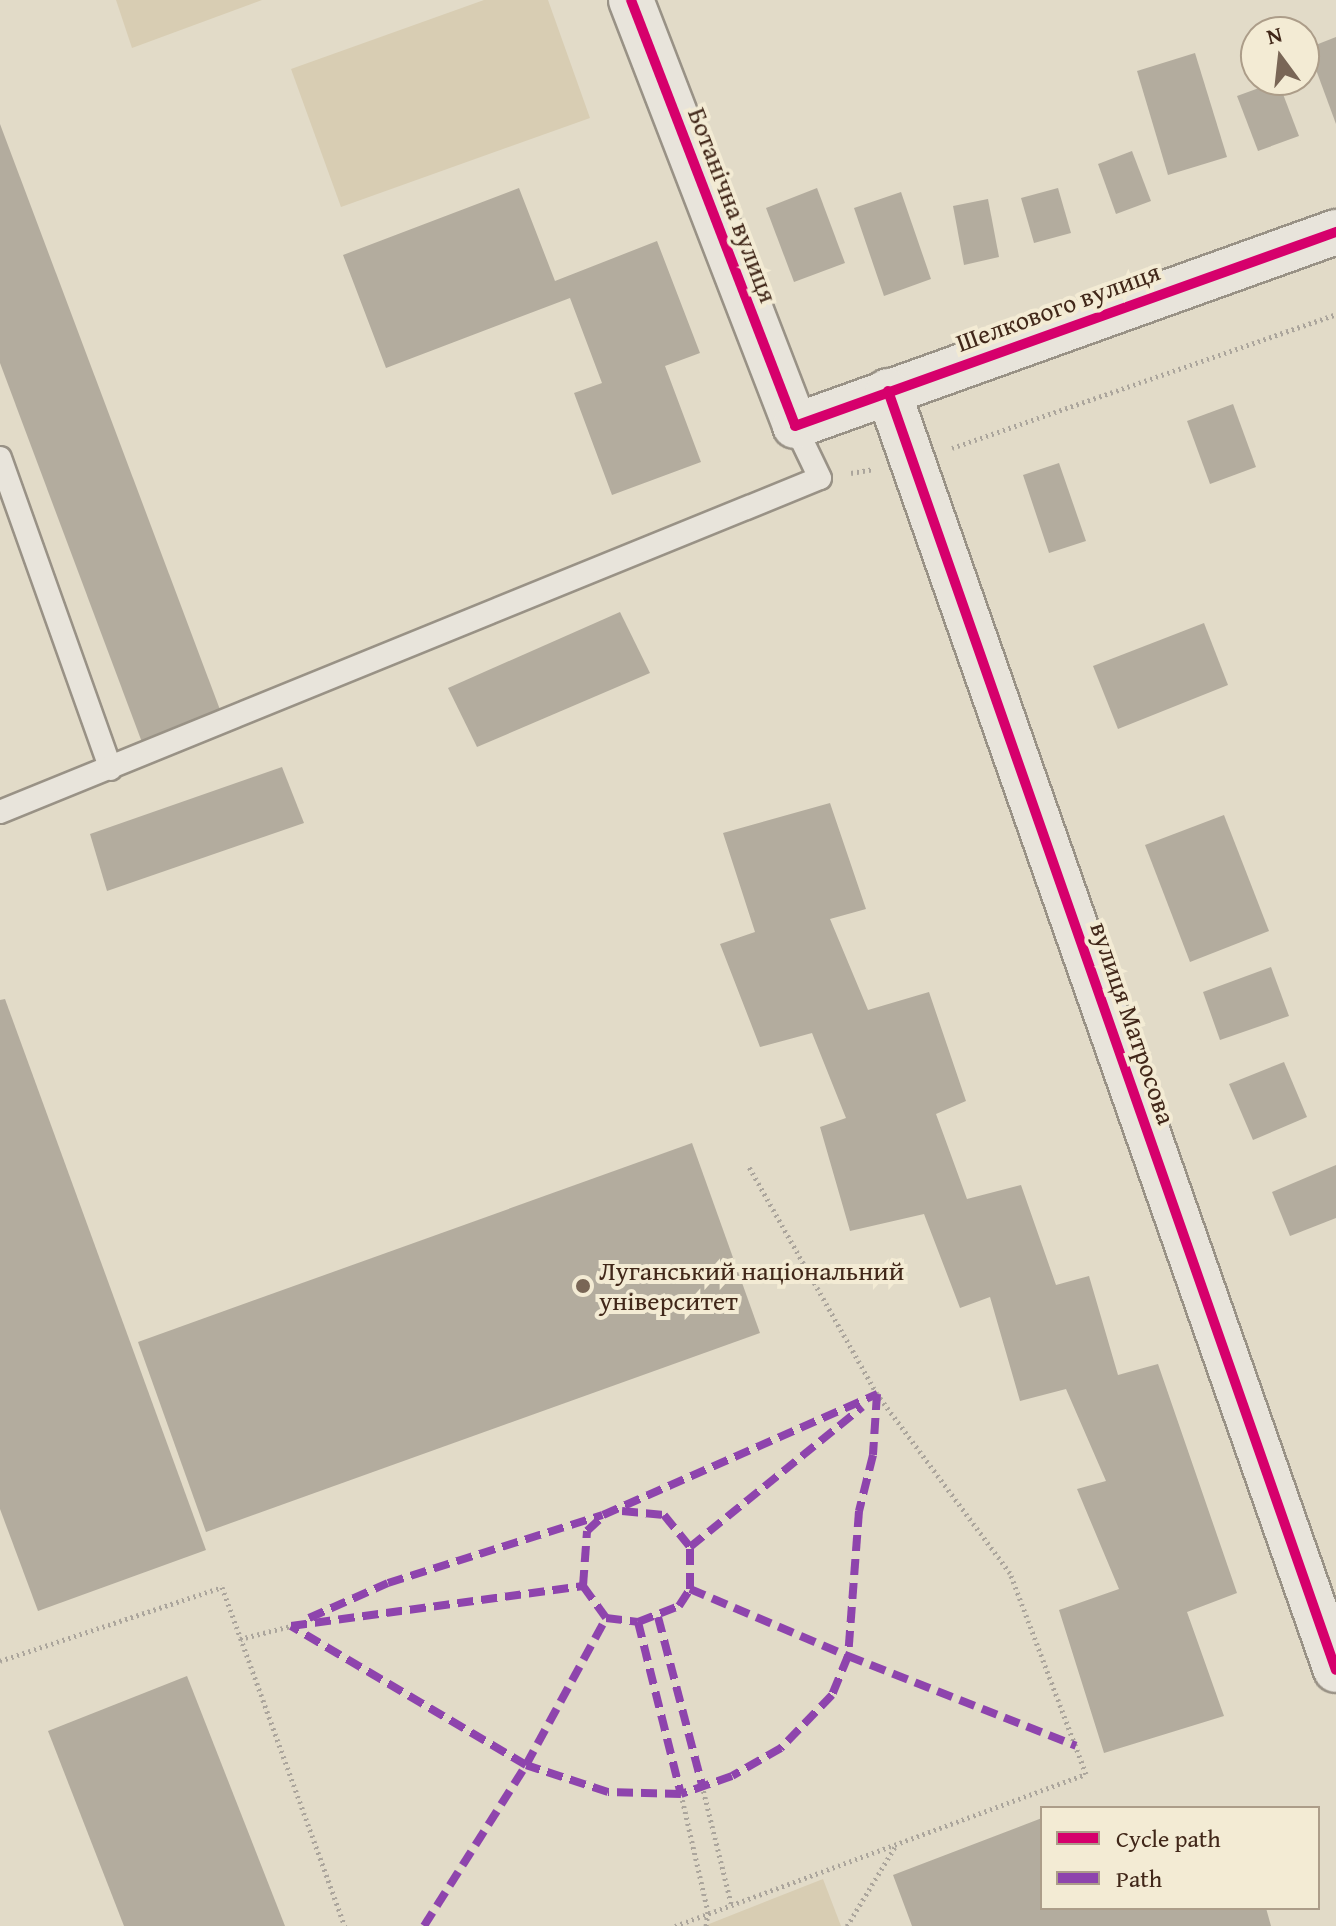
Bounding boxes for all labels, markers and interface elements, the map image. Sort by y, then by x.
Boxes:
north arrow [1240,16,1320,96]
text: N [1263,17,1286,52]
street label: Ботанічна вулиця [682,103,784,307]
street label: Шелкового вулиця [952,256,1164,358]
street label: вулиця Матросова [1084,918,1182,1128]
place label: Луганський національний університет [599,1255,904,1316]
marker: Луганський національний університет [574,1277,592,1295]
legend [1040,1806,1320,1910]
text: Cycle path [1116,1821,1221,1856]
text: Path [1116,1861,1162,1896]

